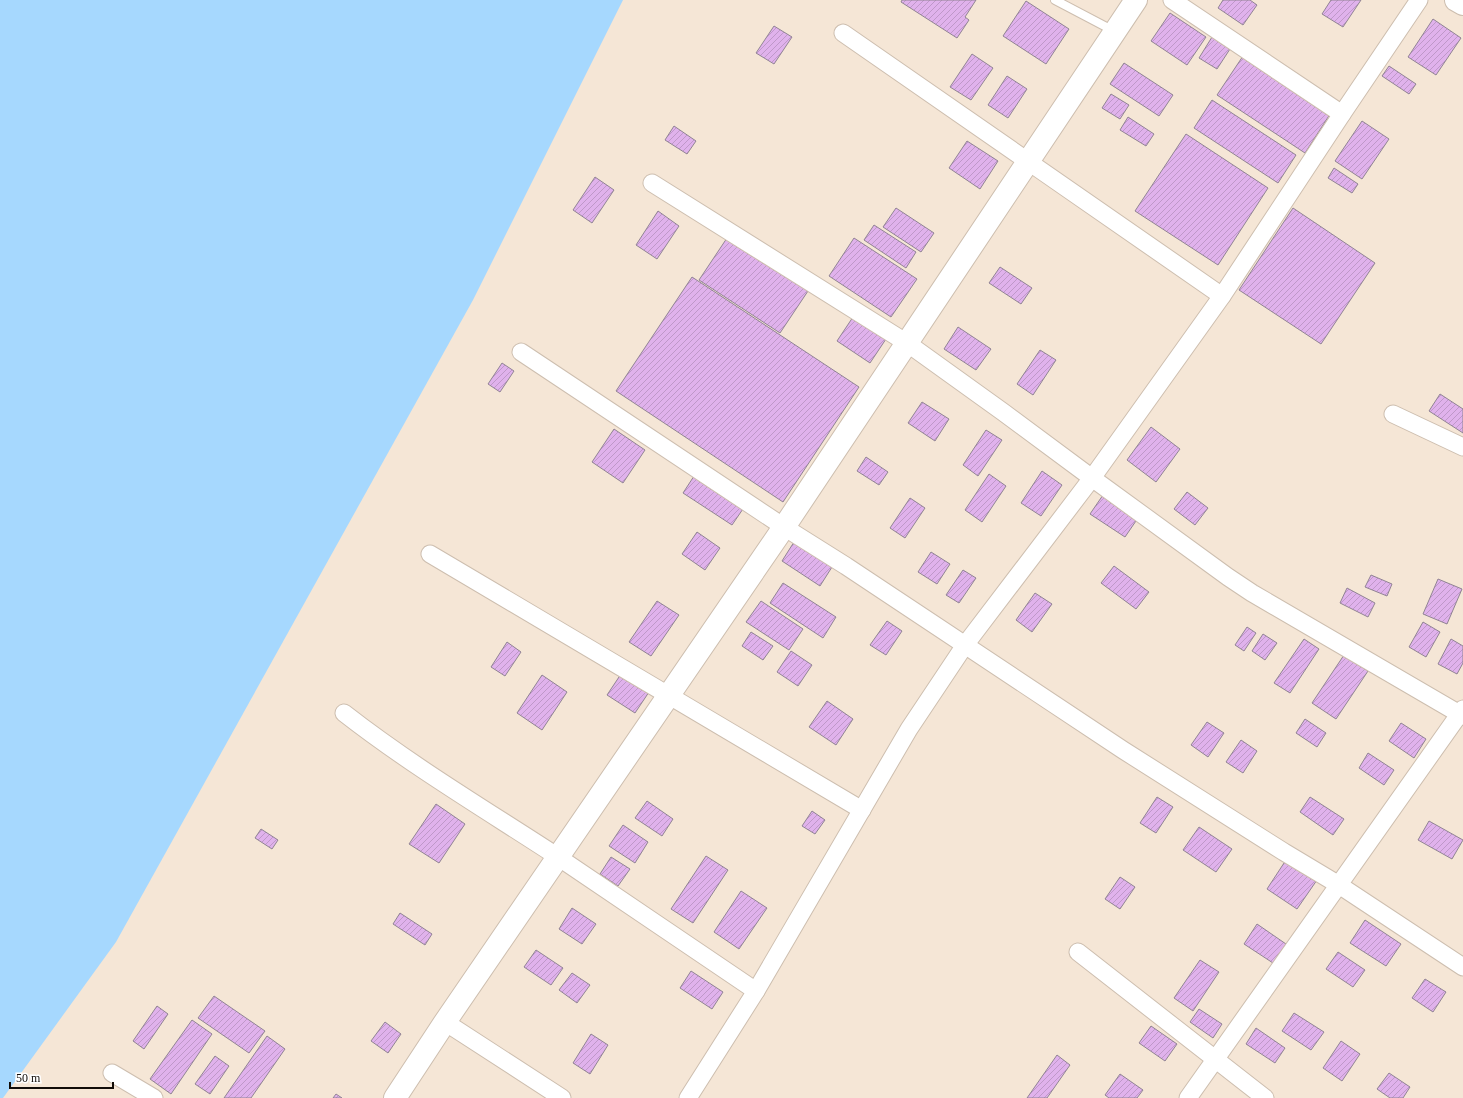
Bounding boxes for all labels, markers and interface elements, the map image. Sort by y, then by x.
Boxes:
scale bar [10,1064,113,1090]
text: 50 m [16,1071,41,1085]

